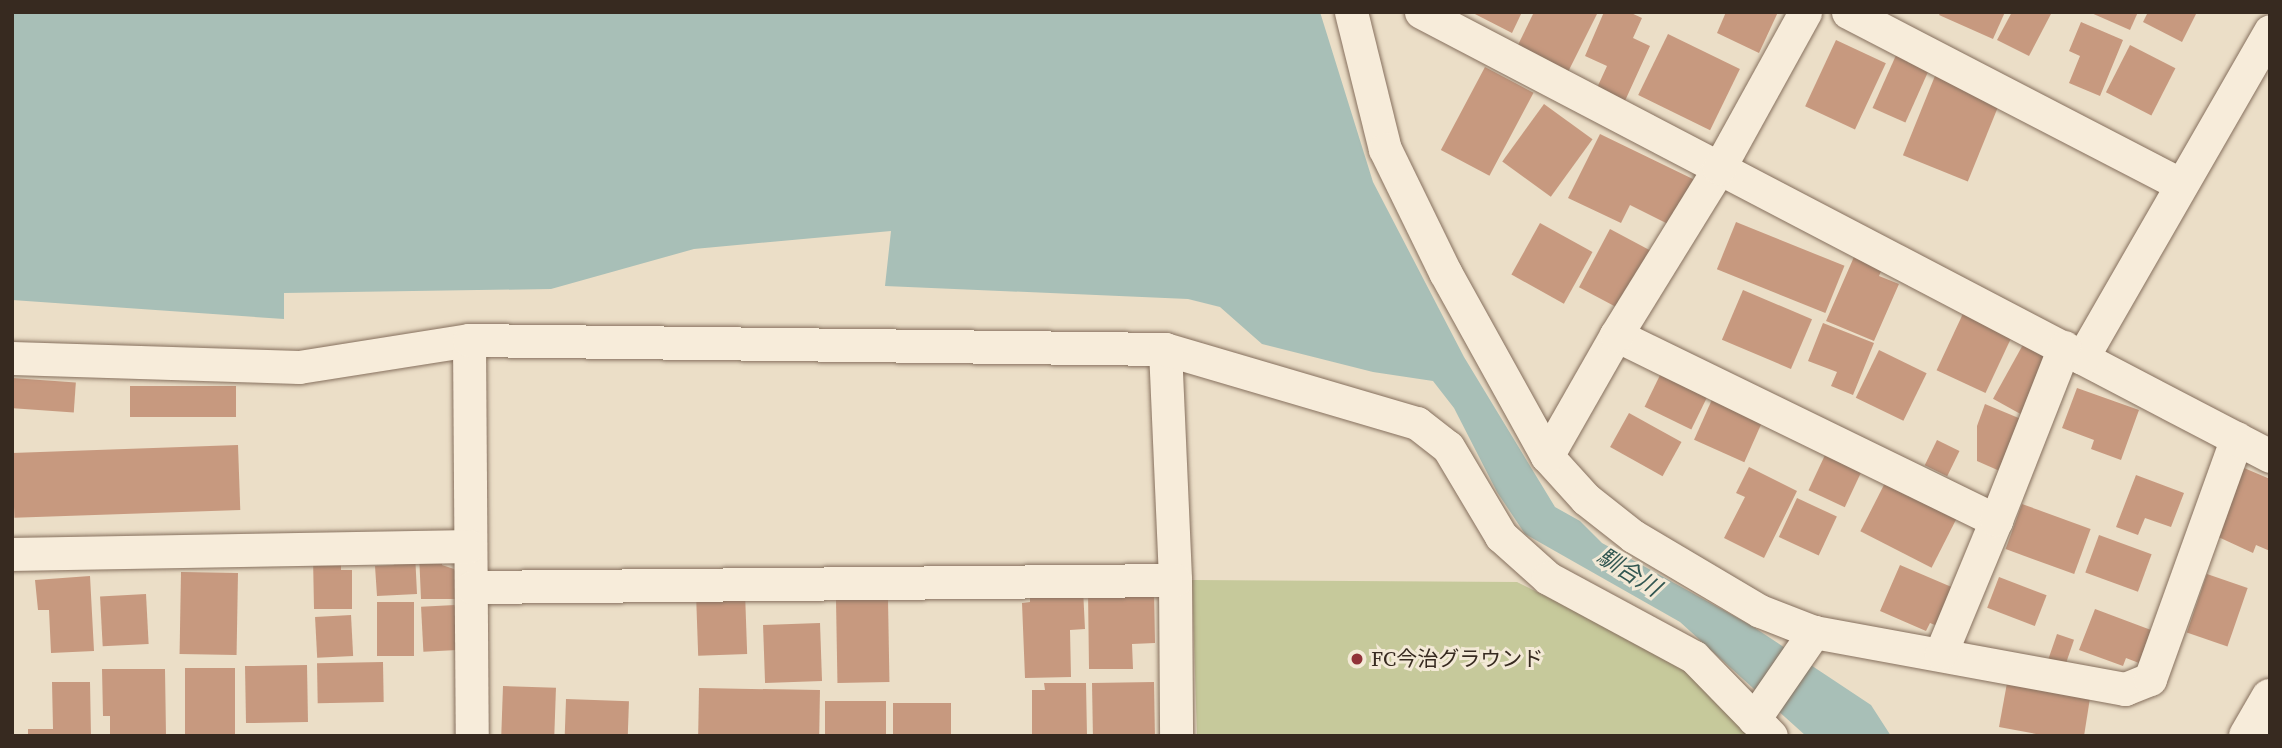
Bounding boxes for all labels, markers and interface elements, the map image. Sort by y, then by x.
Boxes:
water label: 馴合川 [1592,542,1666,602]
place label: FC今治グラウンド [1371,646,1543,672]
marker: FC今治グラウンド [1349,651,1365,667]

